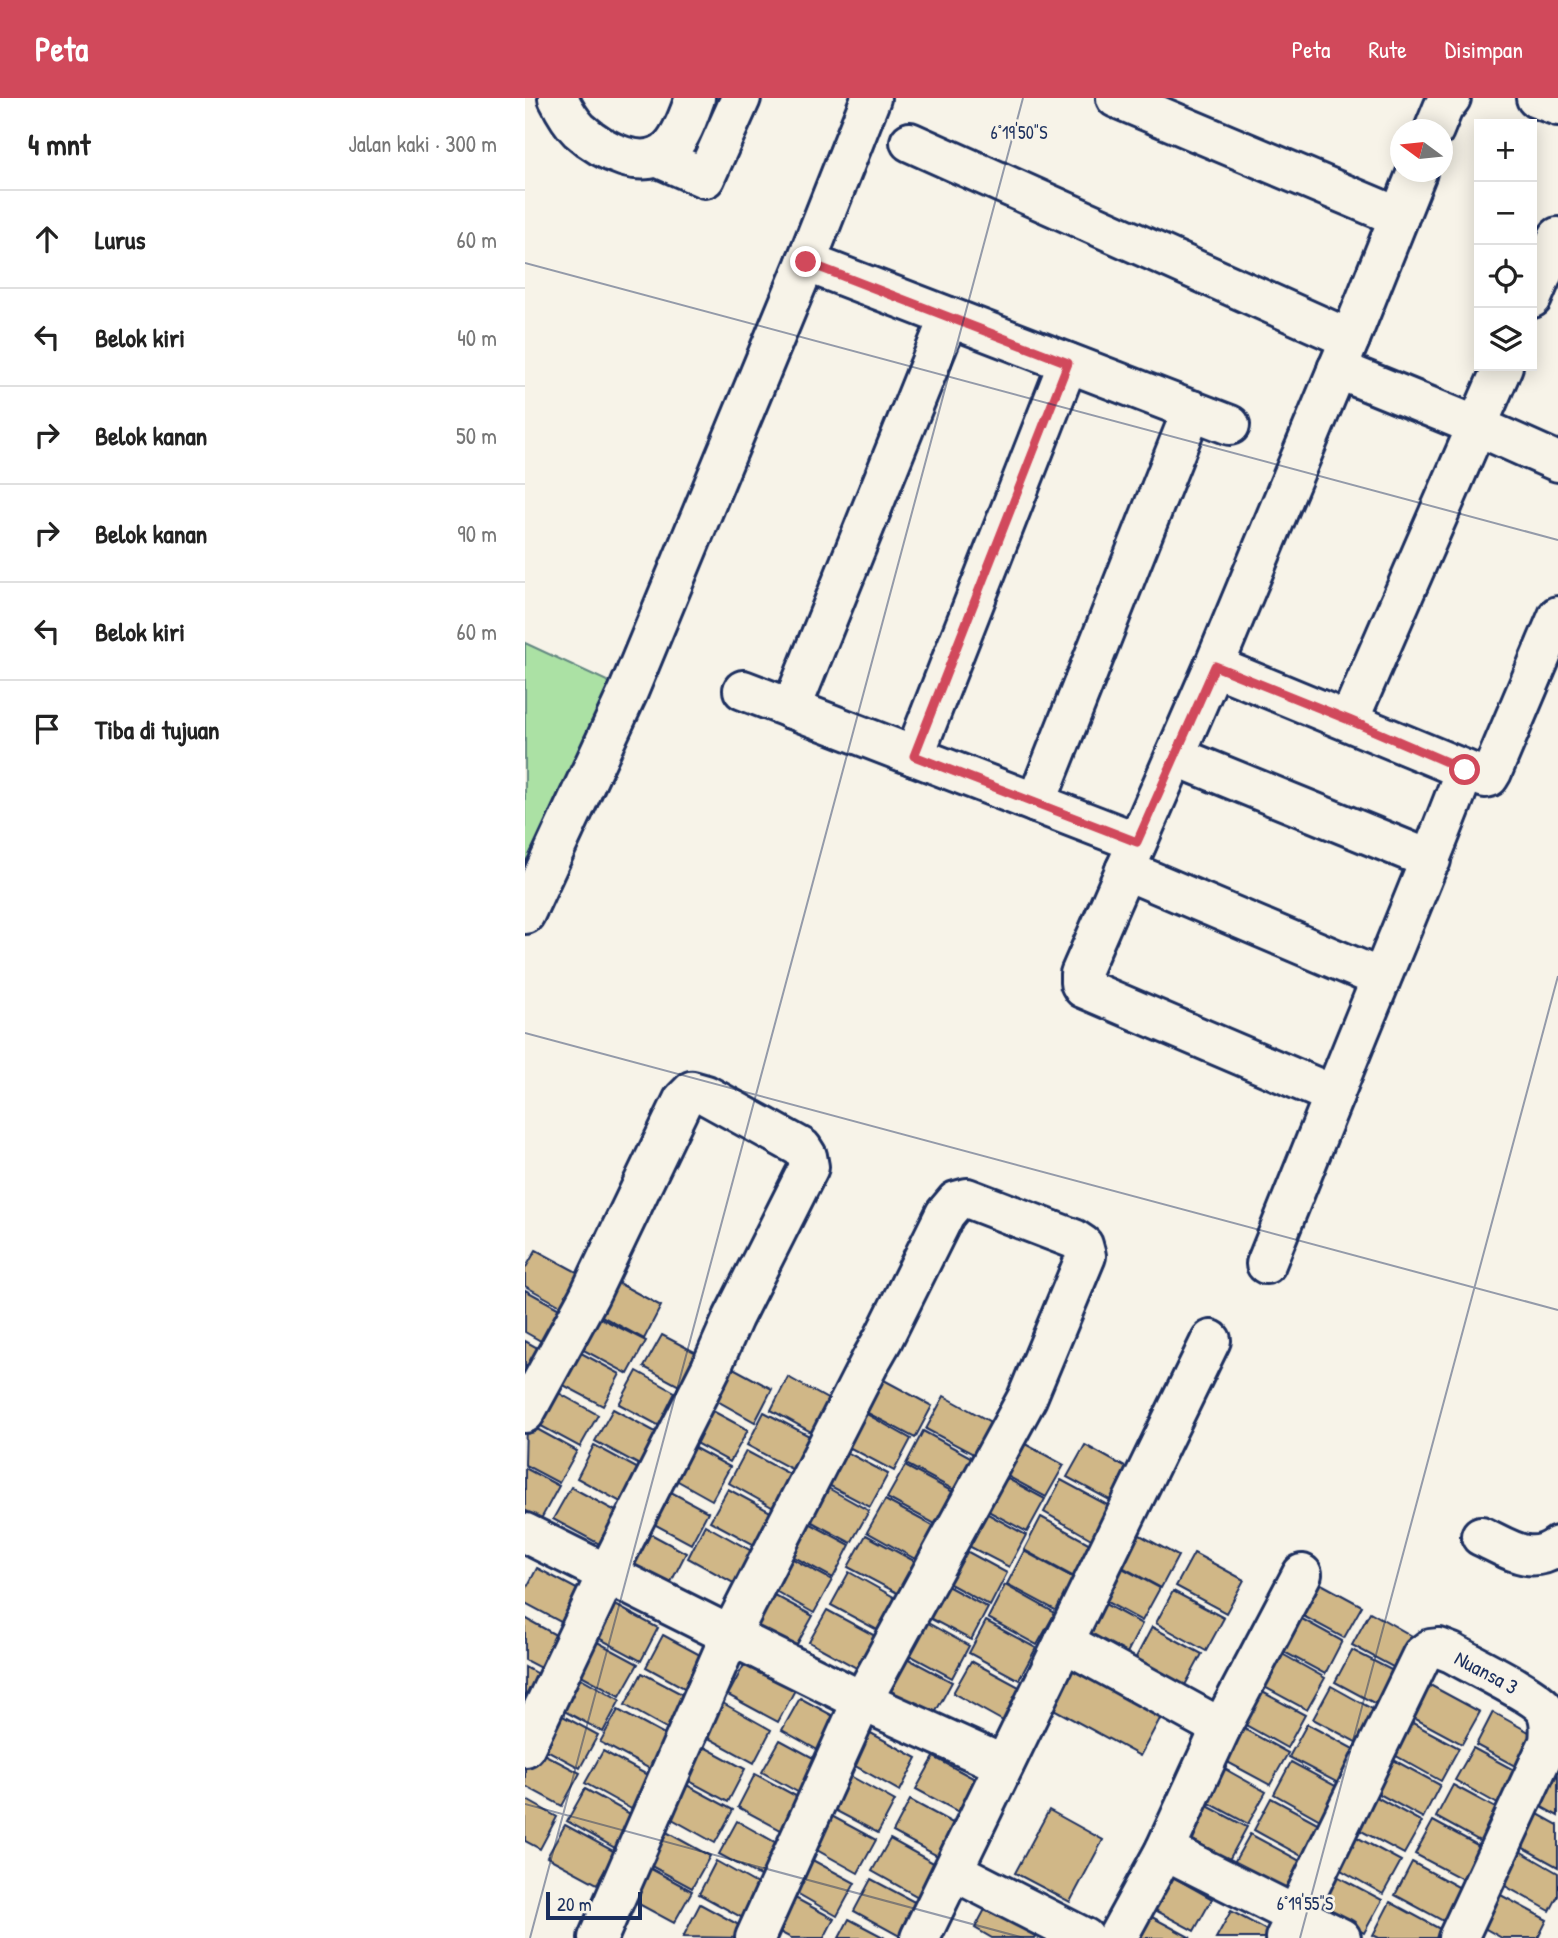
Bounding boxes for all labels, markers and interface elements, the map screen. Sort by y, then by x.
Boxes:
text: Peta [35,27,88,71]
text: Peta [1292,33,1330,65]
text: Rute [1368,33,1407,65]
text: Disimpan [1445,33,1523,65]
north arrow [1390,119,1453,182]
map controls [1474,119,1537,371]
button: + [1474,119,1537,182]
text: 6°19'50"S [991,120,1047,145]
text: 4 mnt [28,124,90,164]
text: Jalan kaki · 300 m [348,128,497,159]
button: − [1474,182,1537,245]
icon: ahead [28,220,66,258]
text: Lurus [95,222,146,257]
text: 60 m [457,224,497,255]
button: locate [1474,245,1537,308]
route end [790,246,821,277]
button: layers [1474,308,1537,371]
icon: left [28,318,66,356]
text: Belok kiri [95,320,185,355]
text: 40 m [457,322,497,353]
icon: right [28,416,66,454]
text: Belok kanan [95,418,207,453]
text: 50 m [456,420,497,451]
icon: right [28,514,66,552]
text: Belok kanan [95,516,207,551]
text: 90 m [457,518,497,549]
icon: left [28,612,66,650]
text: Belok kiri [95,614,185,649]
text: 60 m [457,616,497,647]
icon: arrive [28,710,66,748]
text: Tiba di tujuan [95,712,220,747]
route start [1449,754,1480,785]
street label: Nuansa 3 [1450,1643,1524,1701]
scale bar [546,1889,642,1921]
text: 20 m [557,1891,592,1917]
text: 6°19'55"S [1277,1891,1333,1916]

